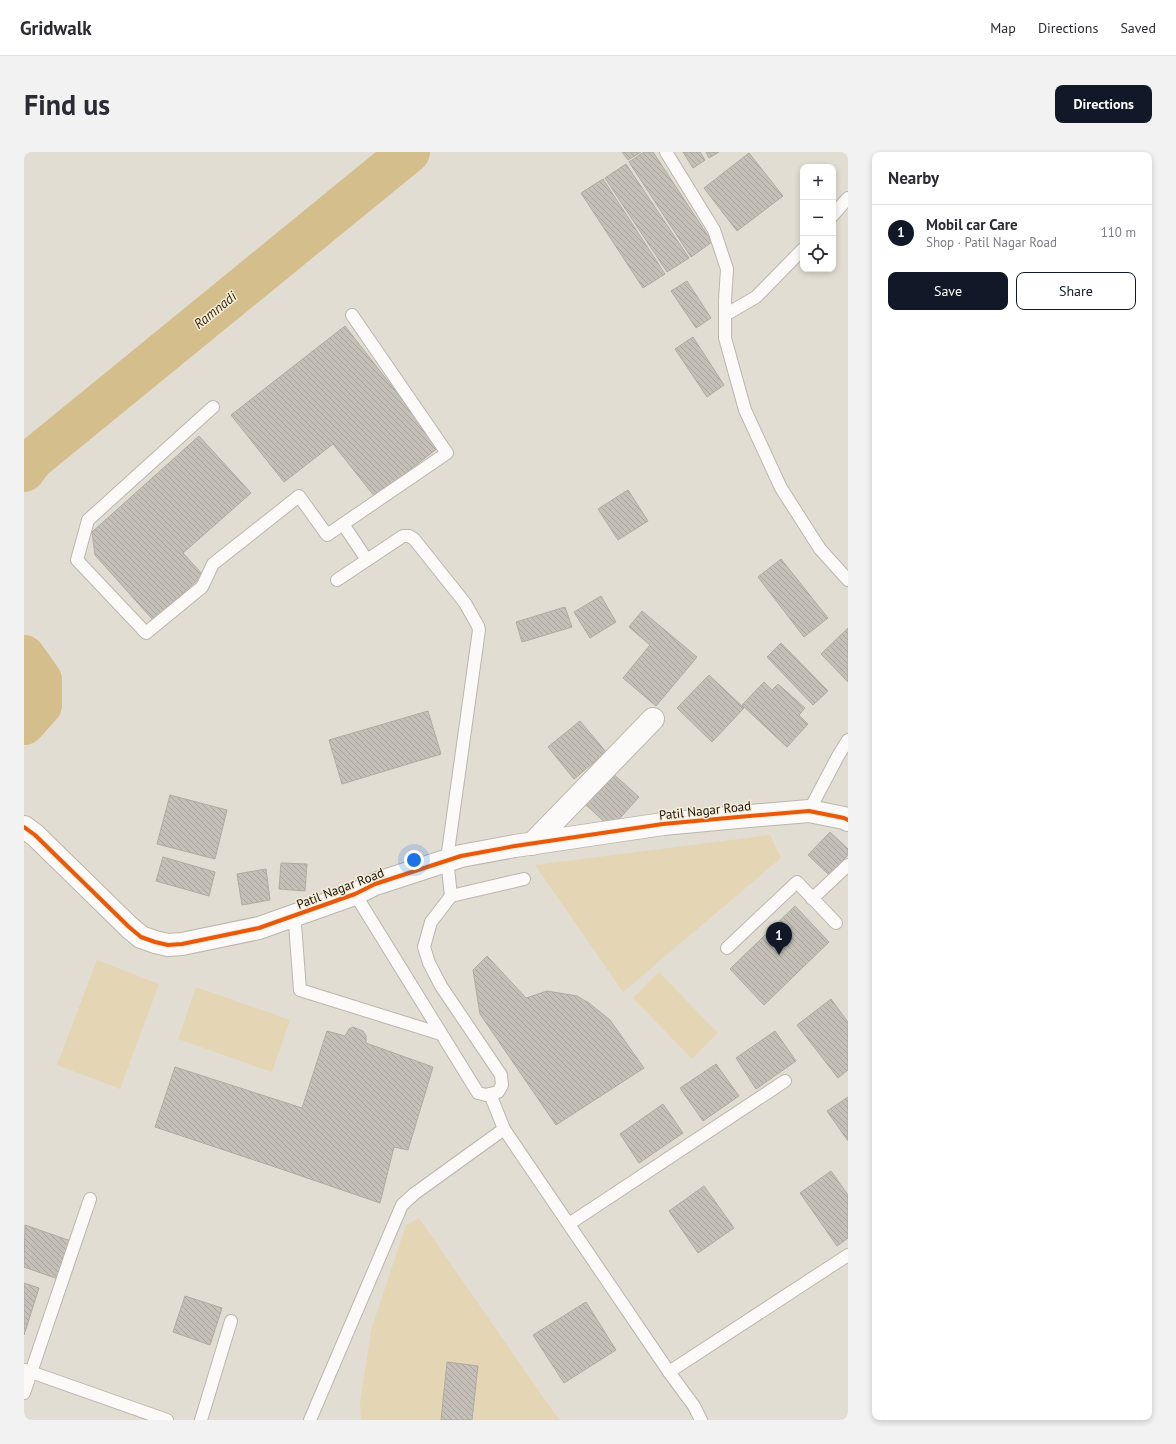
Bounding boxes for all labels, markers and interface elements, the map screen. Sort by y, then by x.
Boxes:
text: Gridwalk [20,16,92,40]
text: Map [990,19,1016,37]
text: Directions [1038,19,1098,37]
text: Saved [1120,19,1156,37]
button: Directions [1055,85,1152,123]
text: Find us [24,86,110,123]
map controls [800,164,836,272]
button: + [800,164,836,200]
text: Nearby [888,167,939,189]
button: − [800,200,836,236]
text: Mobil car Care [926,215,1018,234]
text: 1 [897,224,905,241]
text: 110 m [1101,224,1136,241]
text: Shop · Patil Nagar Road [926,234,1057,251]
button: locate [800,236,836,272]
button: Save [888,272,1008,310]
button: Share [1016,272,1136,310]
water label: Ramnadi [190,287,240,333]
street label: Patil Nagar Road [658,797,752,824]
your location [404,850,424,870]
street label: Patil Nagar Road [294,864,386,913]
pin: 1 [766,922,792,955]

